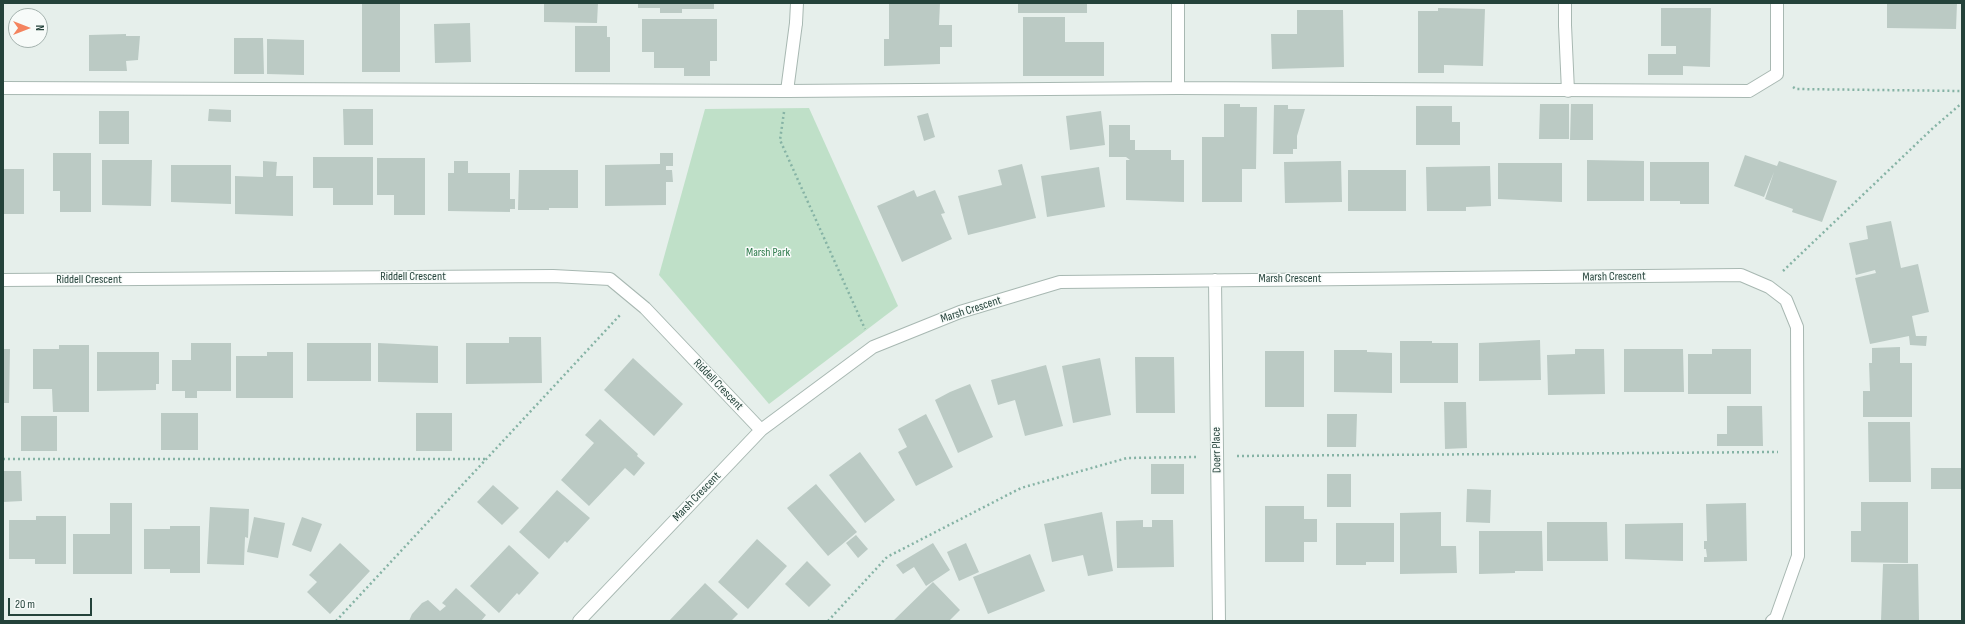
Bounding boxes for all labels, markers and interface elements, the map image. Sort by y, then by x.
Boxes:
north arrow [8,8,48,48]
text: N [33,25,46,31]
park label: Marsh Park [746,246,790,260]
street label: Marsh Crescent [1582,269,1646,285]
street label: Riddell Crescent [380,270,446,284]
street label: Marsh Crescent [1259,272,1321,286]
street label: Riddell Crescent [56,273,122,287]
street label: Marsh Crescent [939,293,1003,327]
street label: Riddell Crescent [690,356,746,414]
street label: Doerr Place [1209,427,1225,473]
street label: Marsh Crescent [670,469,724,525]
scale bar [10,590,94,616]
text: 20 m [15,597,35,612]

